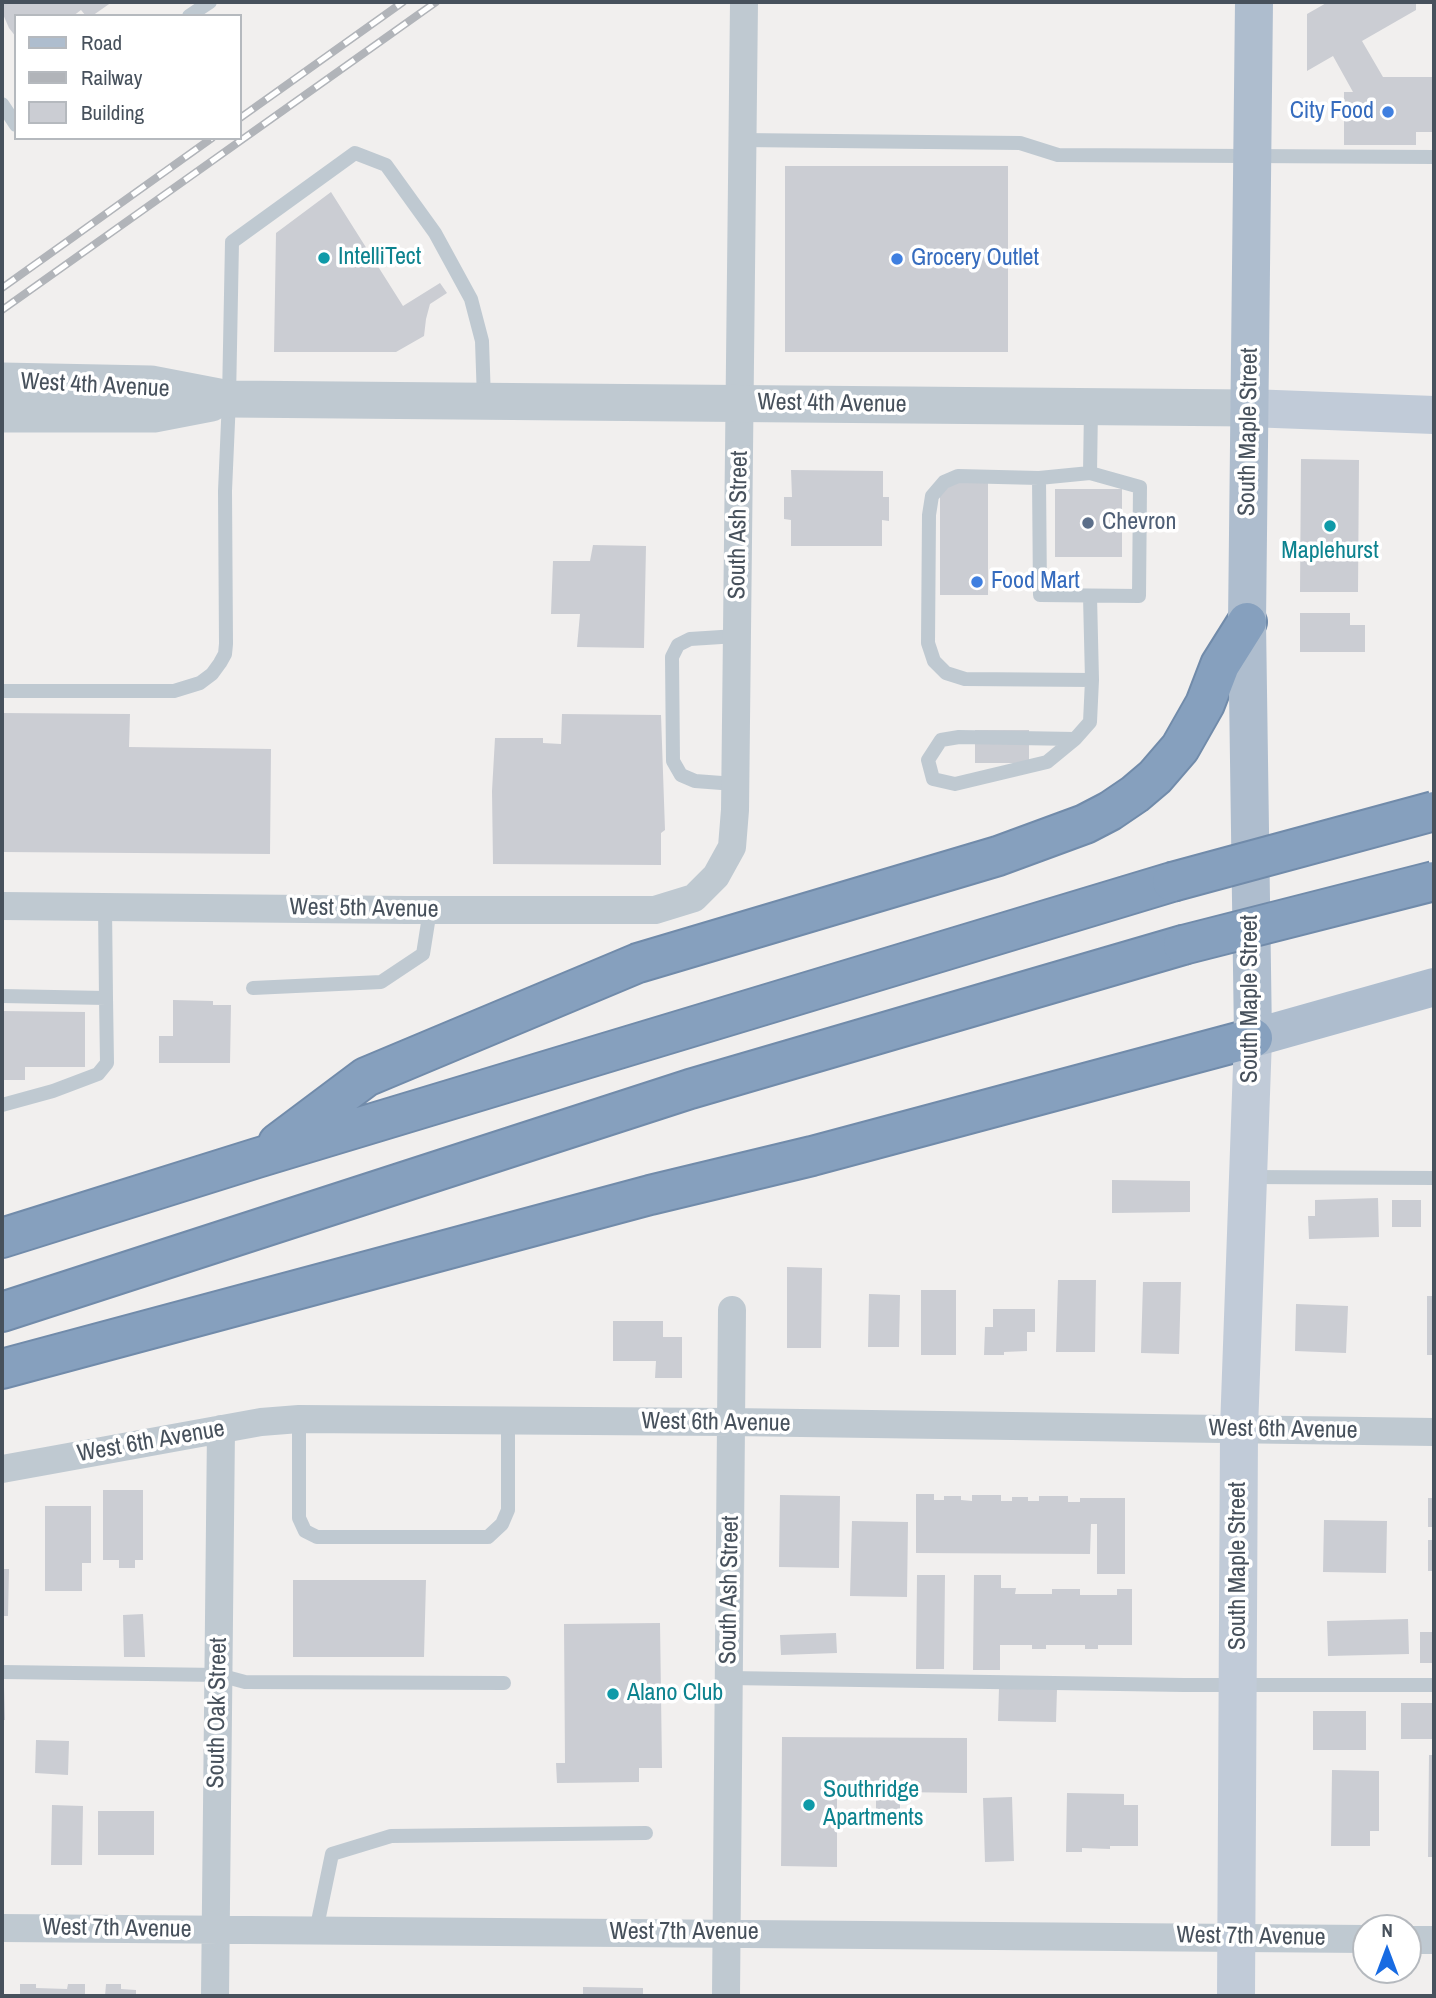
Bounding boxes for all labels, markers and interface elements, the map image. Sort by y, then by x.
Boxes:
legend [14,14,242,140]
text: Road [81,28,122,57]
text: Railway [81,63,142,92]
text: Building [81,98,144,127]
place label: City Food [1290,98,1374,126]
marker: City Food [1380,104,1396,120]
place label: IntelliTect [338,244,421,272]
place label: Grocery Outlet [911,245,1039,273]
marker: IntelliTect [316,250,332,266]
marker: Grocery Outlet [889,251,905,267]
street label: South Maple Street [1233,348,1265,516]
street label: West 4th Avenue [20,368,170,404]
street label: West 4th Avenue [757,388,907,420]
street label: South Ash Street [723,450,755,600]
place label: Chevron [1102,509,1176,537]
marker: Chevron [1080,515,1096,531]
marker: Maplehurst [1322,518,1338,534]
place label: Maplehurst [1281,538,1379,566]
place label: Food Mart [991,568,1080,596]
marker: Food Mart [969,574,985,590]
street label: West 5th Avenue [289,893,439,925]
street label: South Maple Street [1237,915,1265,1083]
street label: West 6th Avenue [641,1407,791,1439]
street label: West 6th Avenue [1208,1414,1358,1446]
street label: West 6th Avenue [75,1415,227,1469]
street label: South Maple Street [1225,1482,1253,1650]
street label: South Ash Street [714,1515,746,1665]
street label: South Oak Street [202,1637,234,1789]
place label: Alano Club [627,1680,723,1708]
marker: Alano Club [605,1686,621,1702]
place label: Southridge Apartments [823,1777,924,1833]
marker: Southridge Apartments [801,1797,817,1813]
street label: West 7th Avenue [42,1913,192,1945]
north arrow [1352,1914,1422,1984]
text: N [1381,1917,1393,1943]
street label: West 7th Avenue [609,1919,759,1947]
street label: West 7th Avenue [1176,1921,1326,1953]

